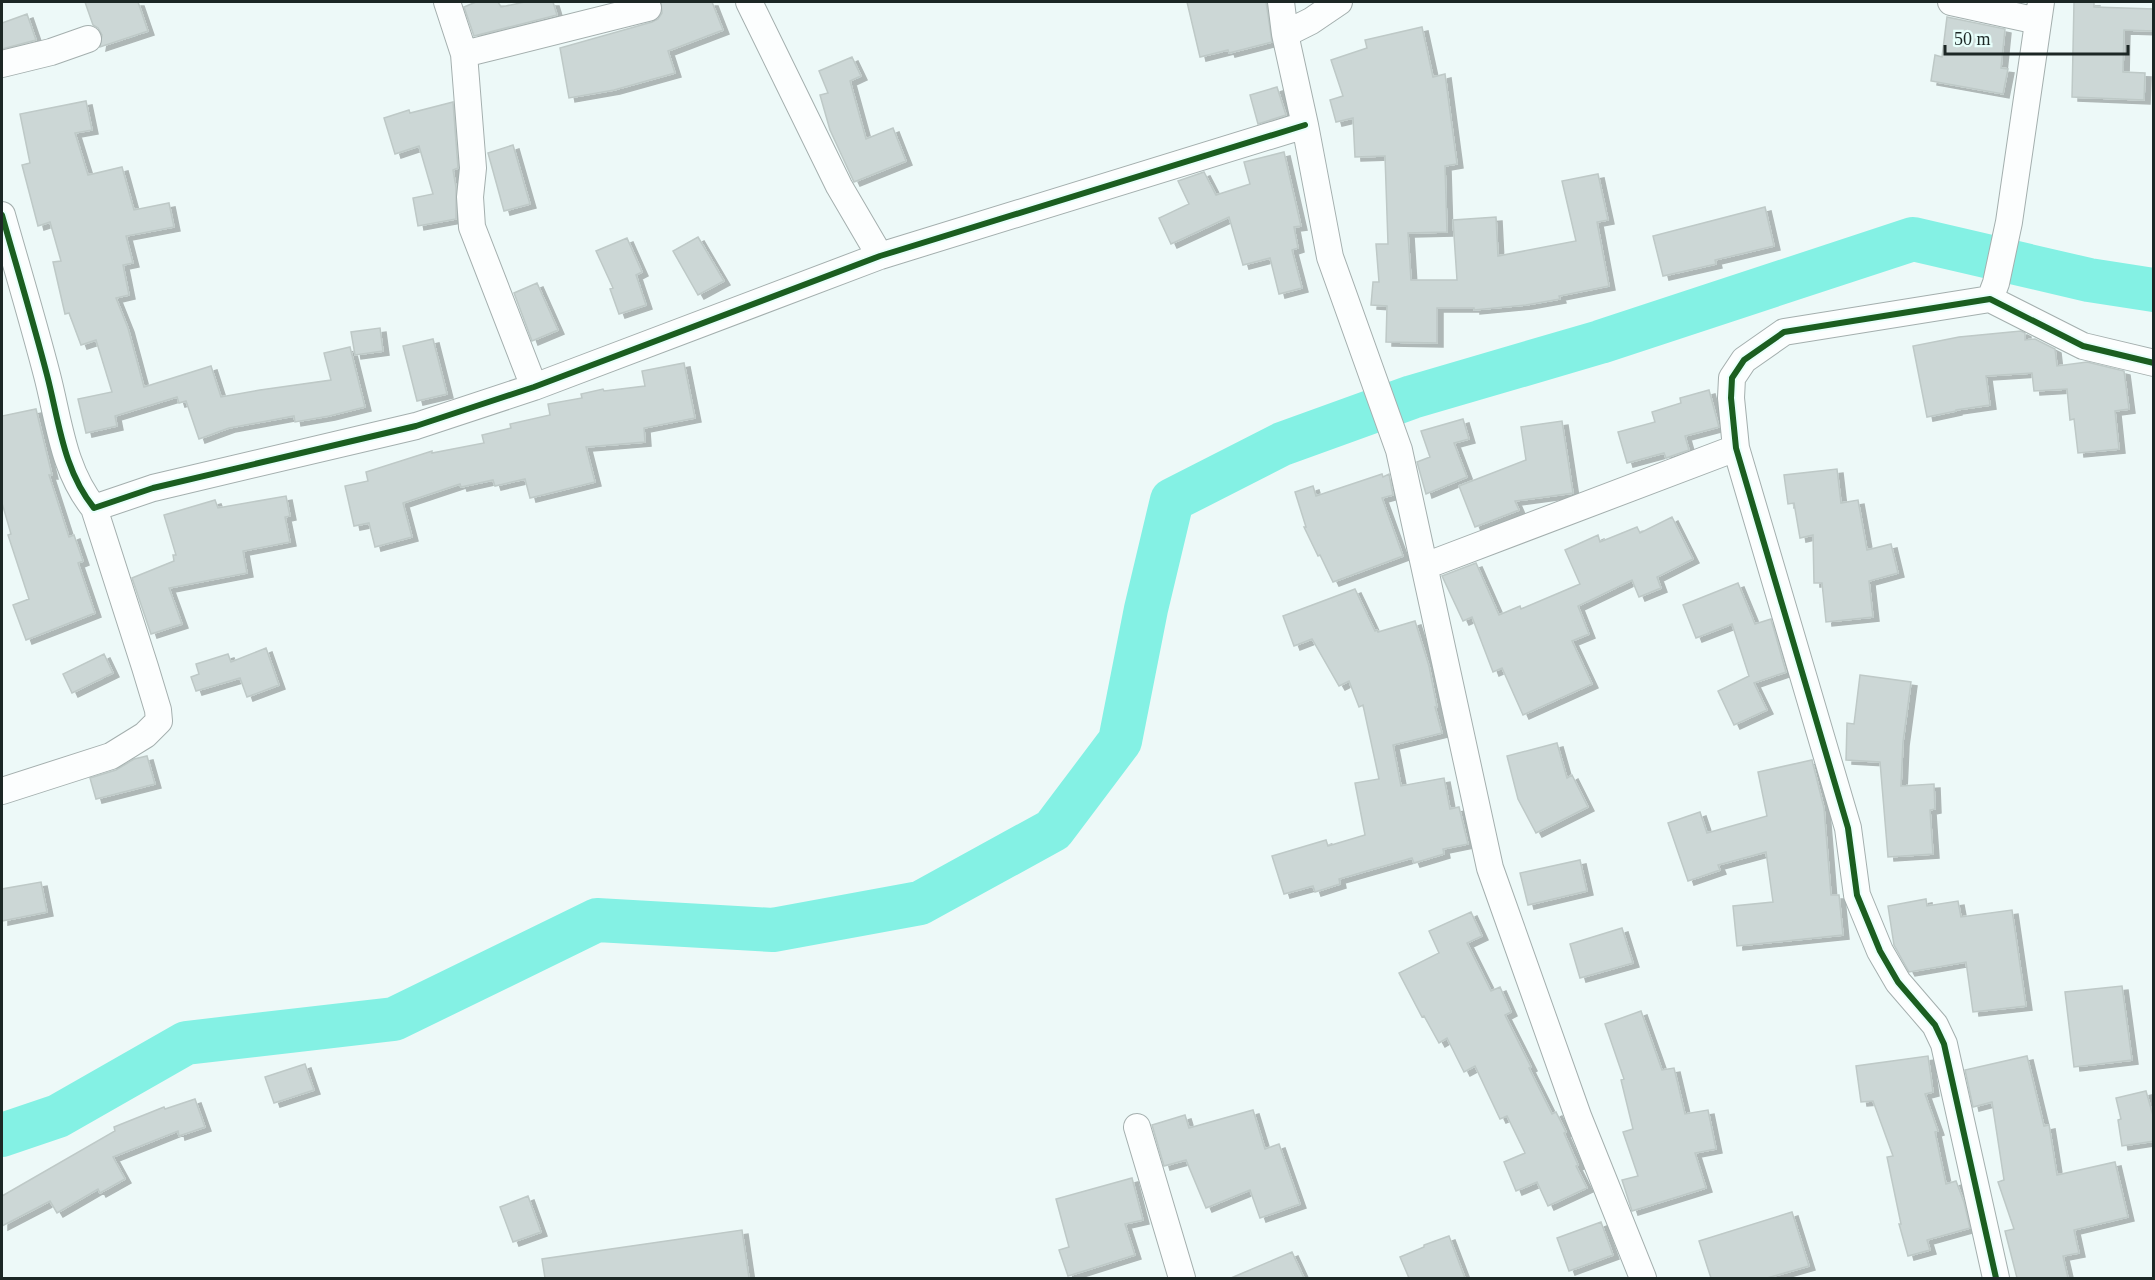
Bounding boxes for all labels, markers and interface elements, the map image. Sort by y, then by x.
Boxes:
scale bar [1945,18,2128,56]
text: 50 m [1954,29,1991,49]

